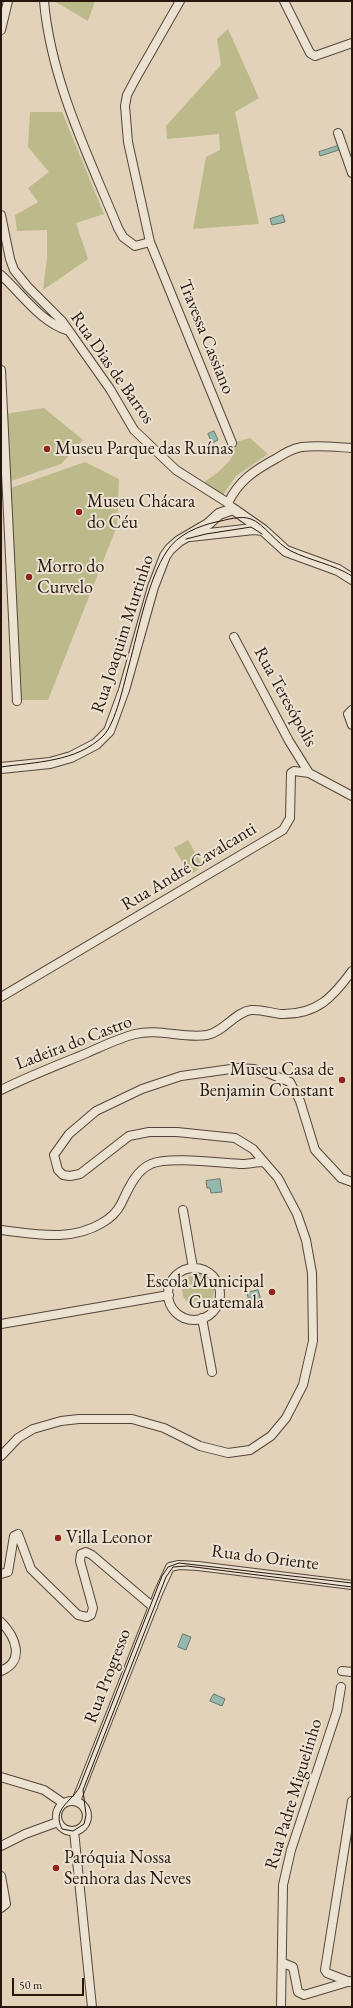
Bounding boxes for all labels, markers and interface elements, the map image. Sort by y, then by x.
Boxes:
street label: Travessa Cassiano [173,277,239,397]
street label: Rua Dias de Barros [65,308,159,428]
place label: Museu Parque das Ruínas [55,438,233,460]
marker: Museu Parque das Ruínas [42,444,52,454]
place label: Museu Chácara do Céu [87,491,195,534]
marker: Museu Chácara do Céu [74,507,84,517]
street label: Rua Joaquim Murtinho [87,552,159,716]
place label: Morro do Curvelo [37,556,104,598]
marker: Morro do Curvelo [24,572,34,582]
street label: Rua Teresópolis [249,643,321,751]
street label: Rua André Cavalcanti [118,818,260,916]
street label: Ladeira do Castro [13,1011,135,1075]
place label: Museu Casa de Benjamin Constant [199,1059,334,1102]
marker: Museu Casa de Benjamin Constant [337,1075,347,1085]
place label: Escola Municipal Guatemala [145,1271,264,1314]
marker: Escola Municipal Guatemala [267,1287,277,1297]
place label: Villa Leonor [66,1527,152,1549]
marker: Villa Leonor [53,1533,63,1543]
street label: Rua do Oriente [210,1541,320,1575]
street label: Rua Progresso [80,1626,136,1726]
street label: Rua Padre Miguelinho [261,1716,327,1872]
place label: Paróquia Nossa Senhora das Neves [64,1847,191,1890]
marker: Paróquia Nossa Senhora das Neves [51,1863,61,1873]
scale bar [14,1970,86,1996]
text: 50 m [19,1977,42,1993]

